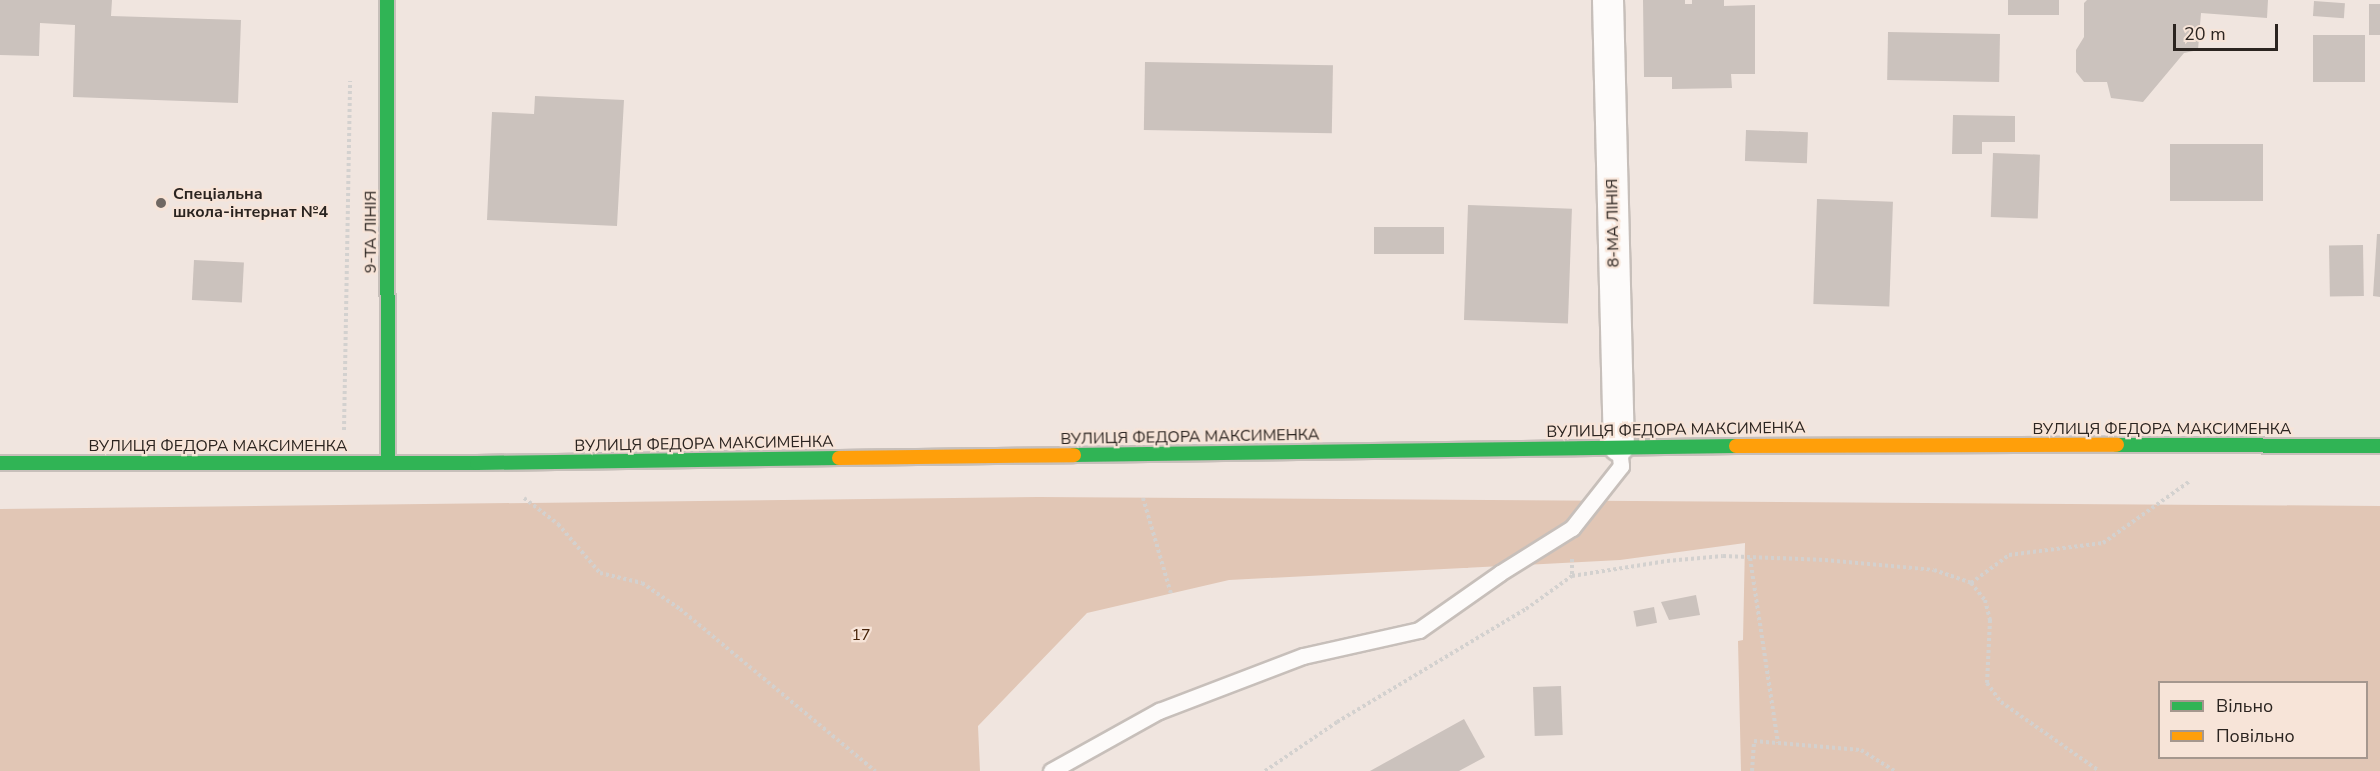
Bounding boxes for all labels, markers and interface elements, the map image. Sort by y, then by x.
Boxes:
scale bar [2176,12,2281,50]
text: 20 m [2184,22,2226,46]
street label: 8-МА ЛІНІЯ [1603,178,1623,268]
place label: Спеціальна школа-інтернат №4 [173,184,328,222]
street label: 9-ТА ЛІНІЯ [361,191,381,273]
marker: Спеціальна школа-інтернат №4 [154,196,168,210]
street label: ВУЛИЦЯ ФЕДОРА МАКСИМЕНКА [1546,418,1806,442]
street label: ВУЛИЦЯ ФЕДОРА МАКСИМЕНКА [2032,419,2292,439]
street label: ВУЛИЦЯ ФЕДОРА МАКСИМЕНКА [1060,425,1320,449]
street label: ВУЛИЦЯ ФЕДОРА МАКСИМЕНКА [574,432,834,456]
street label: ВУЛИЦЯ ФЕДОРА МАКСИМЕНКА [88,436,348,456]
park label: 17 [851,625,871,645]
legend [2158,681,2368,759]
text: Вільно [2216,694,2273,718]
text: Повільно [2216,724,2295,748]

